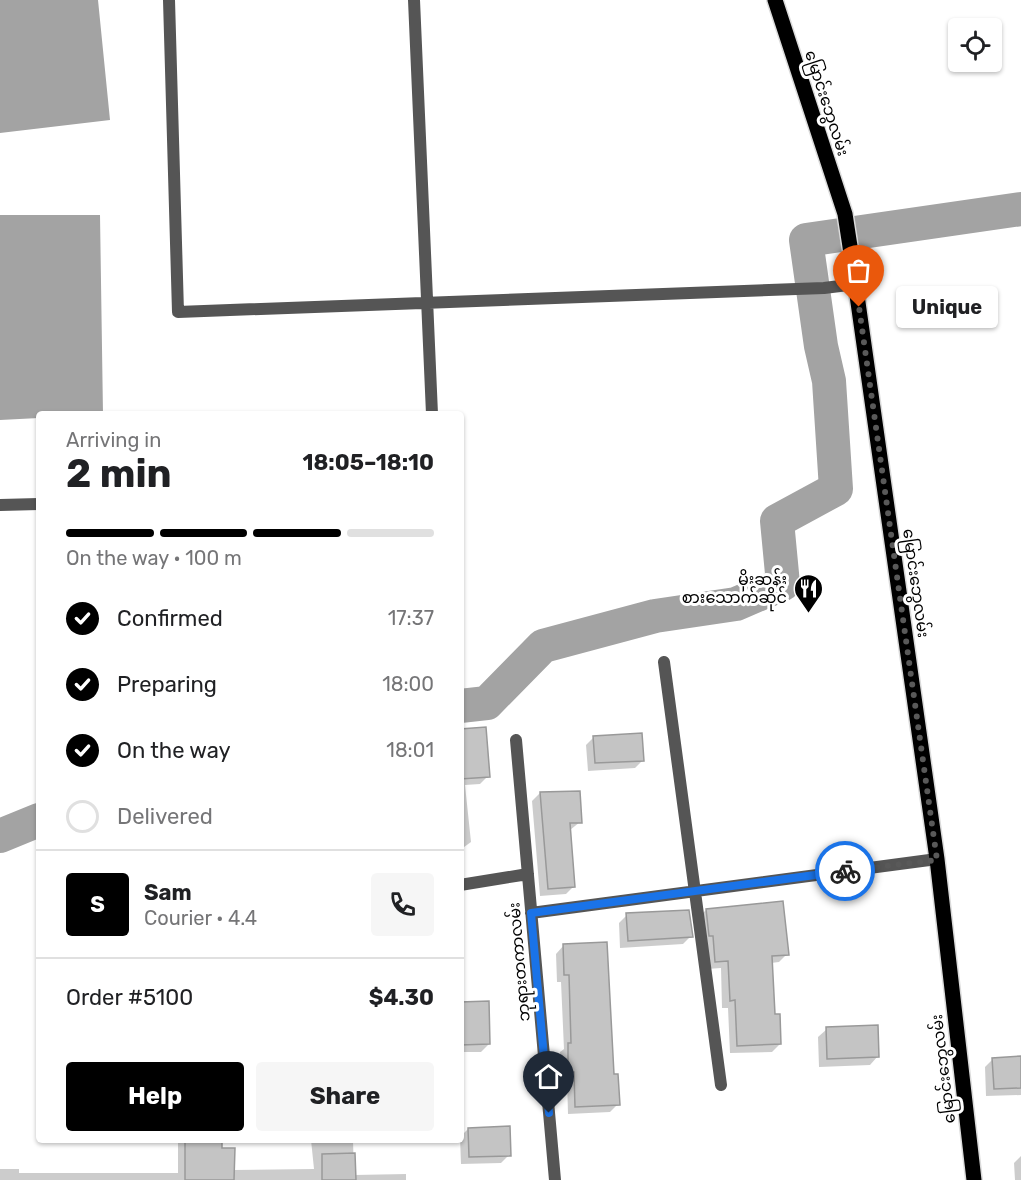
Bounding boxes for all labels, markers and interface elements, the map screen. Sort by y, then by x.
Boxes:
map controls [948,18,1002,72]
button: locate [948,18,1002,72]
street label: မြောင်းဘွေလမ်း [797,47,855,159]
pin [833,245,884,307]
icon: bag [842,254,875,287]
callout: Unique [895,286,997,328]
text: Unique [912,295,982,319]
text: Arriving in [66,428,161,452]
text: 18:05–18:10 [303,449,434,476]
text: 2 min [66,451,172,497]
street label: မြောင်းဘွေလမ်း [895,527,935,639]
text: On the way · 100 m [66,546,242,570]
place label: မိုးဆန်း စားသောက်ဆိုင် [682,568,787,612]
restaurant icon: မိုးဆန်း စားသောက်ဆိုင် [792,572,824,614]
icon: check [66,602,99,635]
text: Confirmed [117,605,223,632]
text: 17:37 [388,606,434,630]
icon: check [66,668,99,701]
text: Preparing [117,671,217,698]
text: 18:00 [382,672,434,696]
icon: check [66,734,99,767]
text: On the way [117,737,231,764]
text: 18:01 [386,738,434,762]
text: Delivered [117,803,213,830]
courier [815,841,875,901]
icon: bike [829,855,862,888]
button: phone [371,873,434,936]
text: Sam [144,879,192,906]
text: S [90,891,105,918]
street label: ဘုရားတကာလမ်း [502,901,539,1023]
text: Courier · 4.4 [144,906,257,930]
text: Order #5100 [66,984,193,1011]
text: $4.30 [369,984,434,1011]
street label: မြောင်းဘွေလမ်း [925,1013,963,1125]
pin [523,1051,574,1113]
icon: home [532,1060,565,1093]
button: Help [66,1062,244,1131]
button: Share [256,1062,434,1131]

